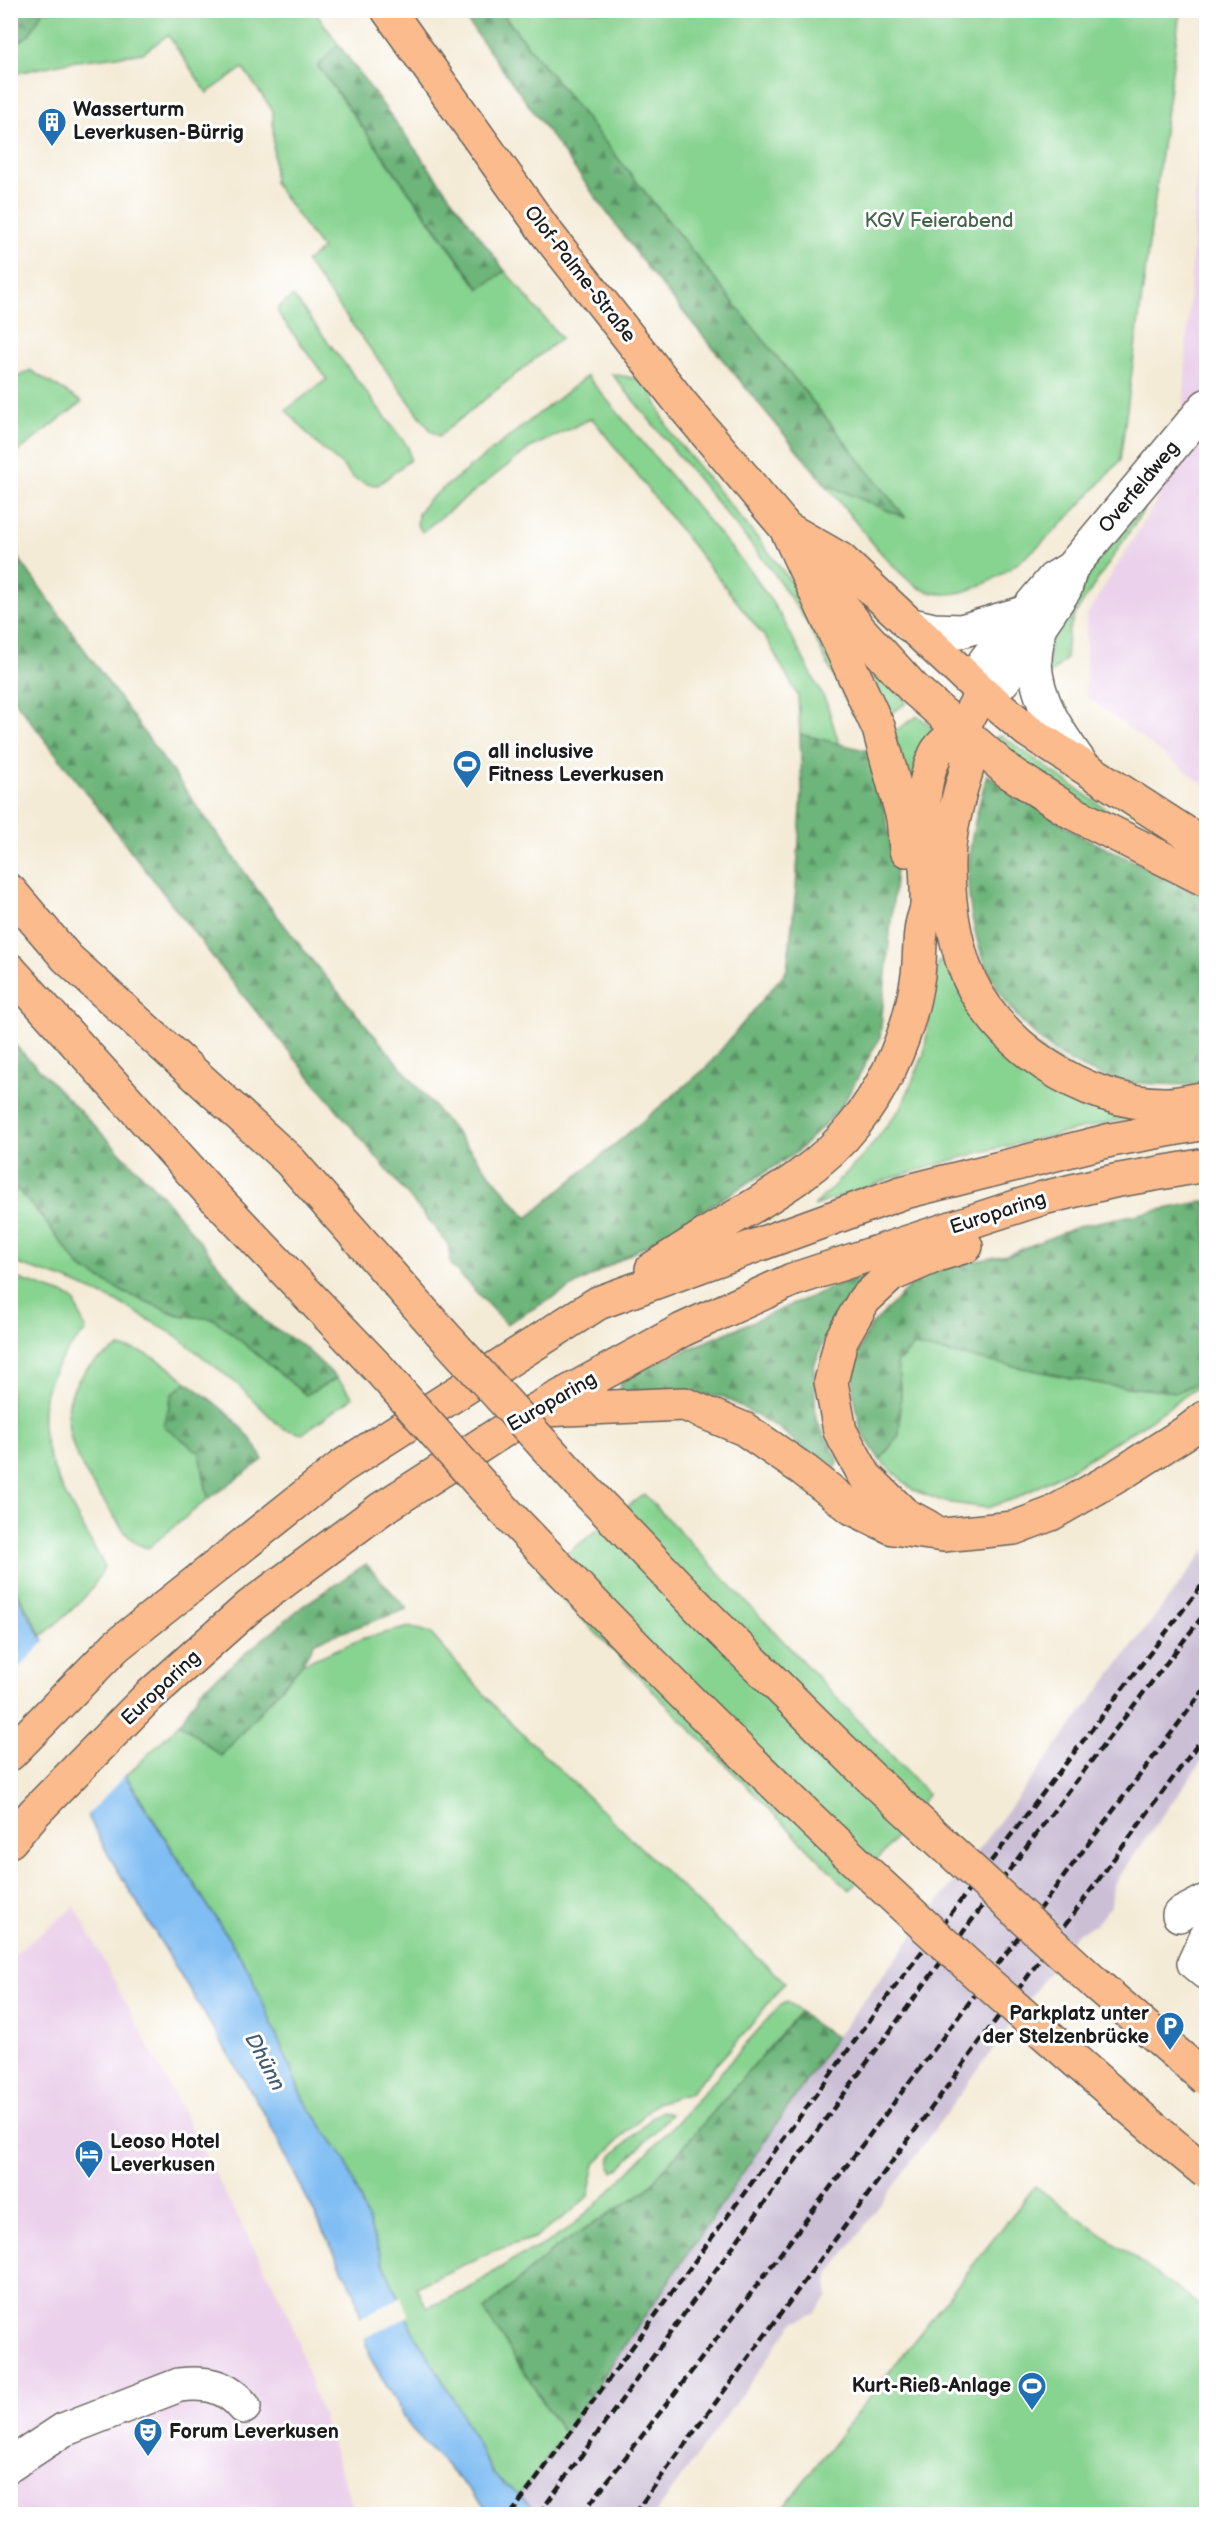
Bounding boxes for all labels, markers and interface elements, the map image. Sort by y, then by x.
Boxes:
place label: Wasserturm Leverkusen-Bürrig [73,98,244,145]
building icon: Wasserturm Leverkusen-Bürrig [36,106,68,148]
street label: Olof-Palme-Straße [519,201,641,347]
park label: KGV Feierabend [864,209,1014,233]
street label: Overfeldweg [1094,436,1184,538]
place label: all inclusive Fitness Leverkusen [488,740,664,787]
sports icon: all inclusive Fitness Leverkusen [451,748,483,790]
street label: Europaring [947,1186,1049,1240]
street label: Europaring [503,1367,601,1437]
street label: Europaring [116,1645,206,1731]
place label: Parkplatz unter der Stelzenbrücke [983,2002,1150,2049]
parking icon: Parkplatz unter der Stelzenbrücke [1154,2010,1186,2052]
water label: Dhünn [239,2029,291,2095]
place label: Leoso Hotel Leverkusen [110,2130,220,2177]
hotel icon: Leoso Hotel Leverkusen [73,2138,105,2180]
sports icon: Kurt-Rieß-Anlage [1016,2370,1048,2412]
place label: Kurt-Rieß-Anlage [852,2374,1011,2398]
theatre icon: Forum Leverkusen [132,2416,164,2458]
place label: Forum Leverkusen [169,2420,339,2444]

